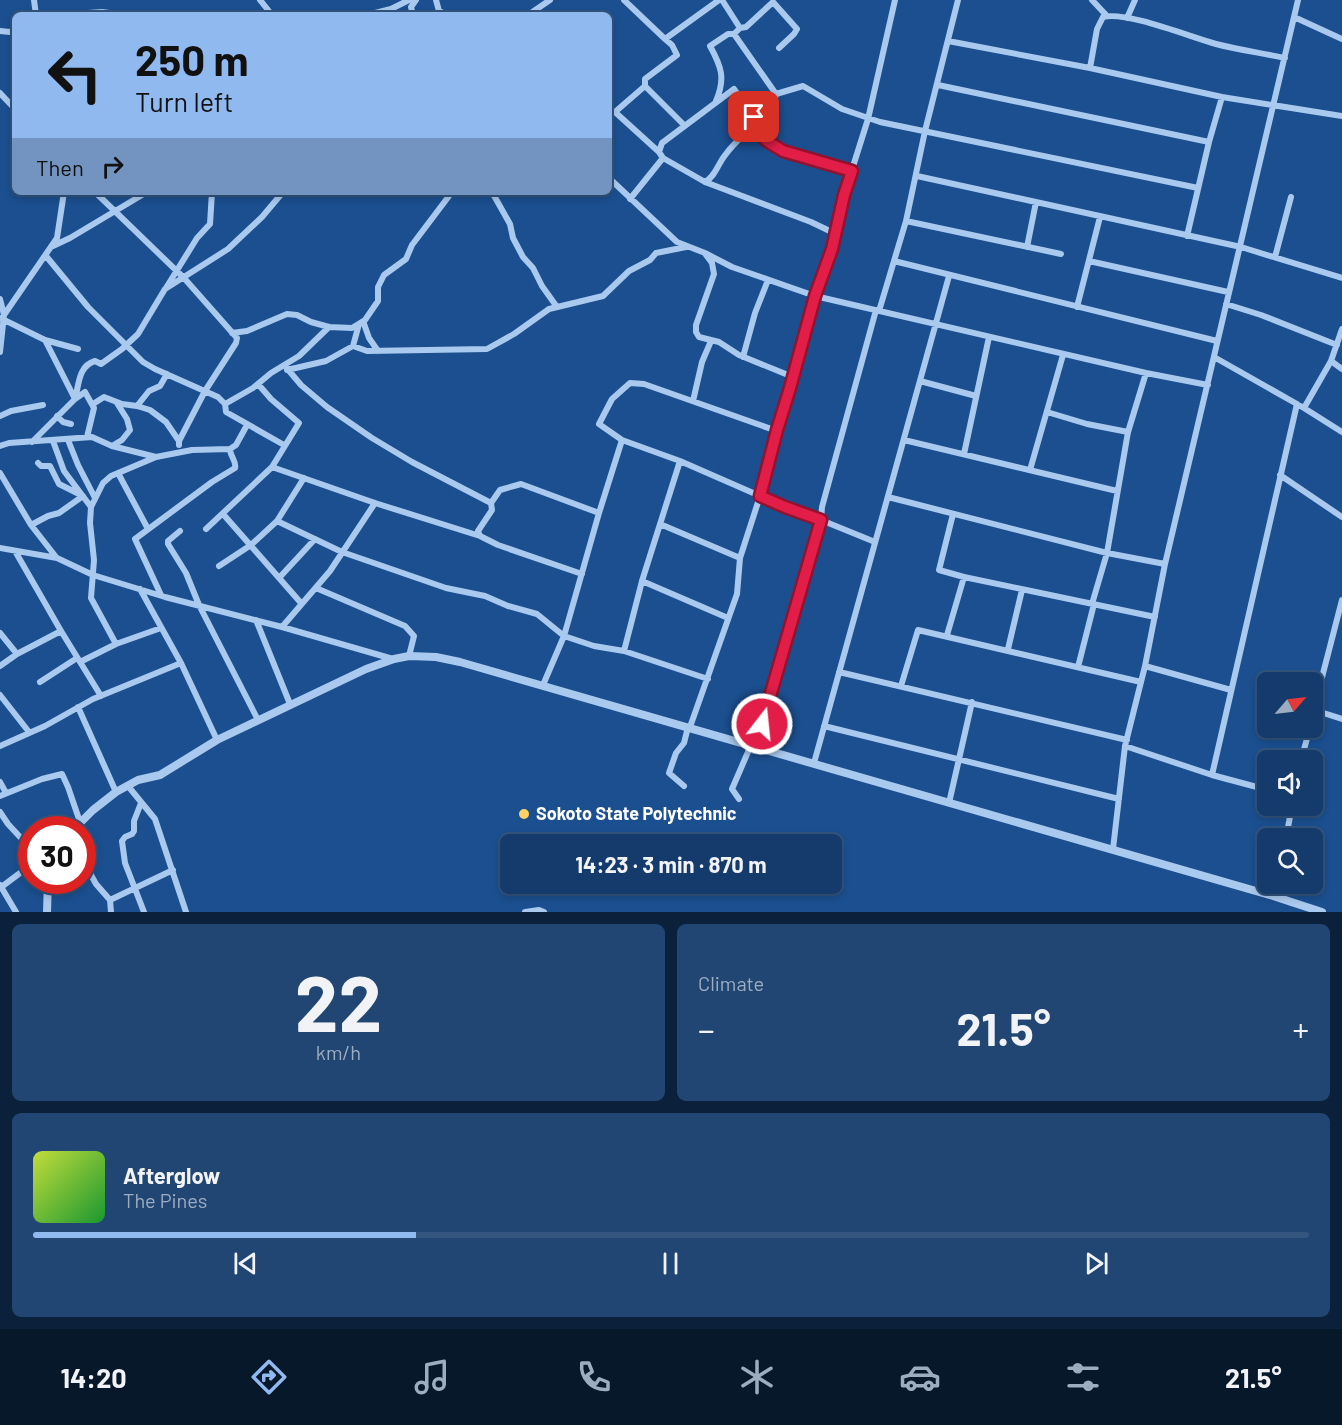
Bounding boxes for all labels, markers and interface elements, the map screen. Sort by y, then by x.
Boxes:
text: 250 m [135,34,249,84]
icon: left [36,36,114,114]
text: Turn left [135,85,233,117]
pin [728,91,779,142]
icon: arrive [737,100,770,133]
icon: right [96,150,129,183]
text: Then [36,154,84,180]
north arrow [1257,672,1323,738]
map controls [1257,672,1323,894]
position arrow [730,692,794,756]
button: sound [1257,750,1323,816]
place label: Sokoto State Polytechnic [536,802,737,824]
marker: Sokoto State Polytechnic [517,807,531,821]
speed limit sign: 30 [18,816,96,894]
button: search [1257,828,1323,894]
text: 14:23 · 3 min · 870 m [575,851,767,877]
text: 22 [295,954,382,1048]
text: Climate [698,971,764,995]
text: 21.5° [956,1001,1051,1055]
text: − [698,1009,715,1049]
text: + [1293,1009,1309,1049]
text: km/h [316,1040,361,1064]
text: Afterglow [123,1162,220,1188]
text: The Pines [123,1188,207,1212]
icon: previous [229,1247,262,1280]
icon: pause [654,1247,687,1280]
icon: next [1080,1247,1113,1280]
icon: directions [248,1356,290,1398]
icon: music [411,1356,453,1398]
icon: phone [573,1356,615,1398]
icon: climate [736,1356,778,1398]
icon: car [899,1356,941,1398]
icon: filters [1062,1356,1104,1398]
text: 14:20 [60,1361,127,1393]
text: 21.5° [1225,1361,1282,1393]

